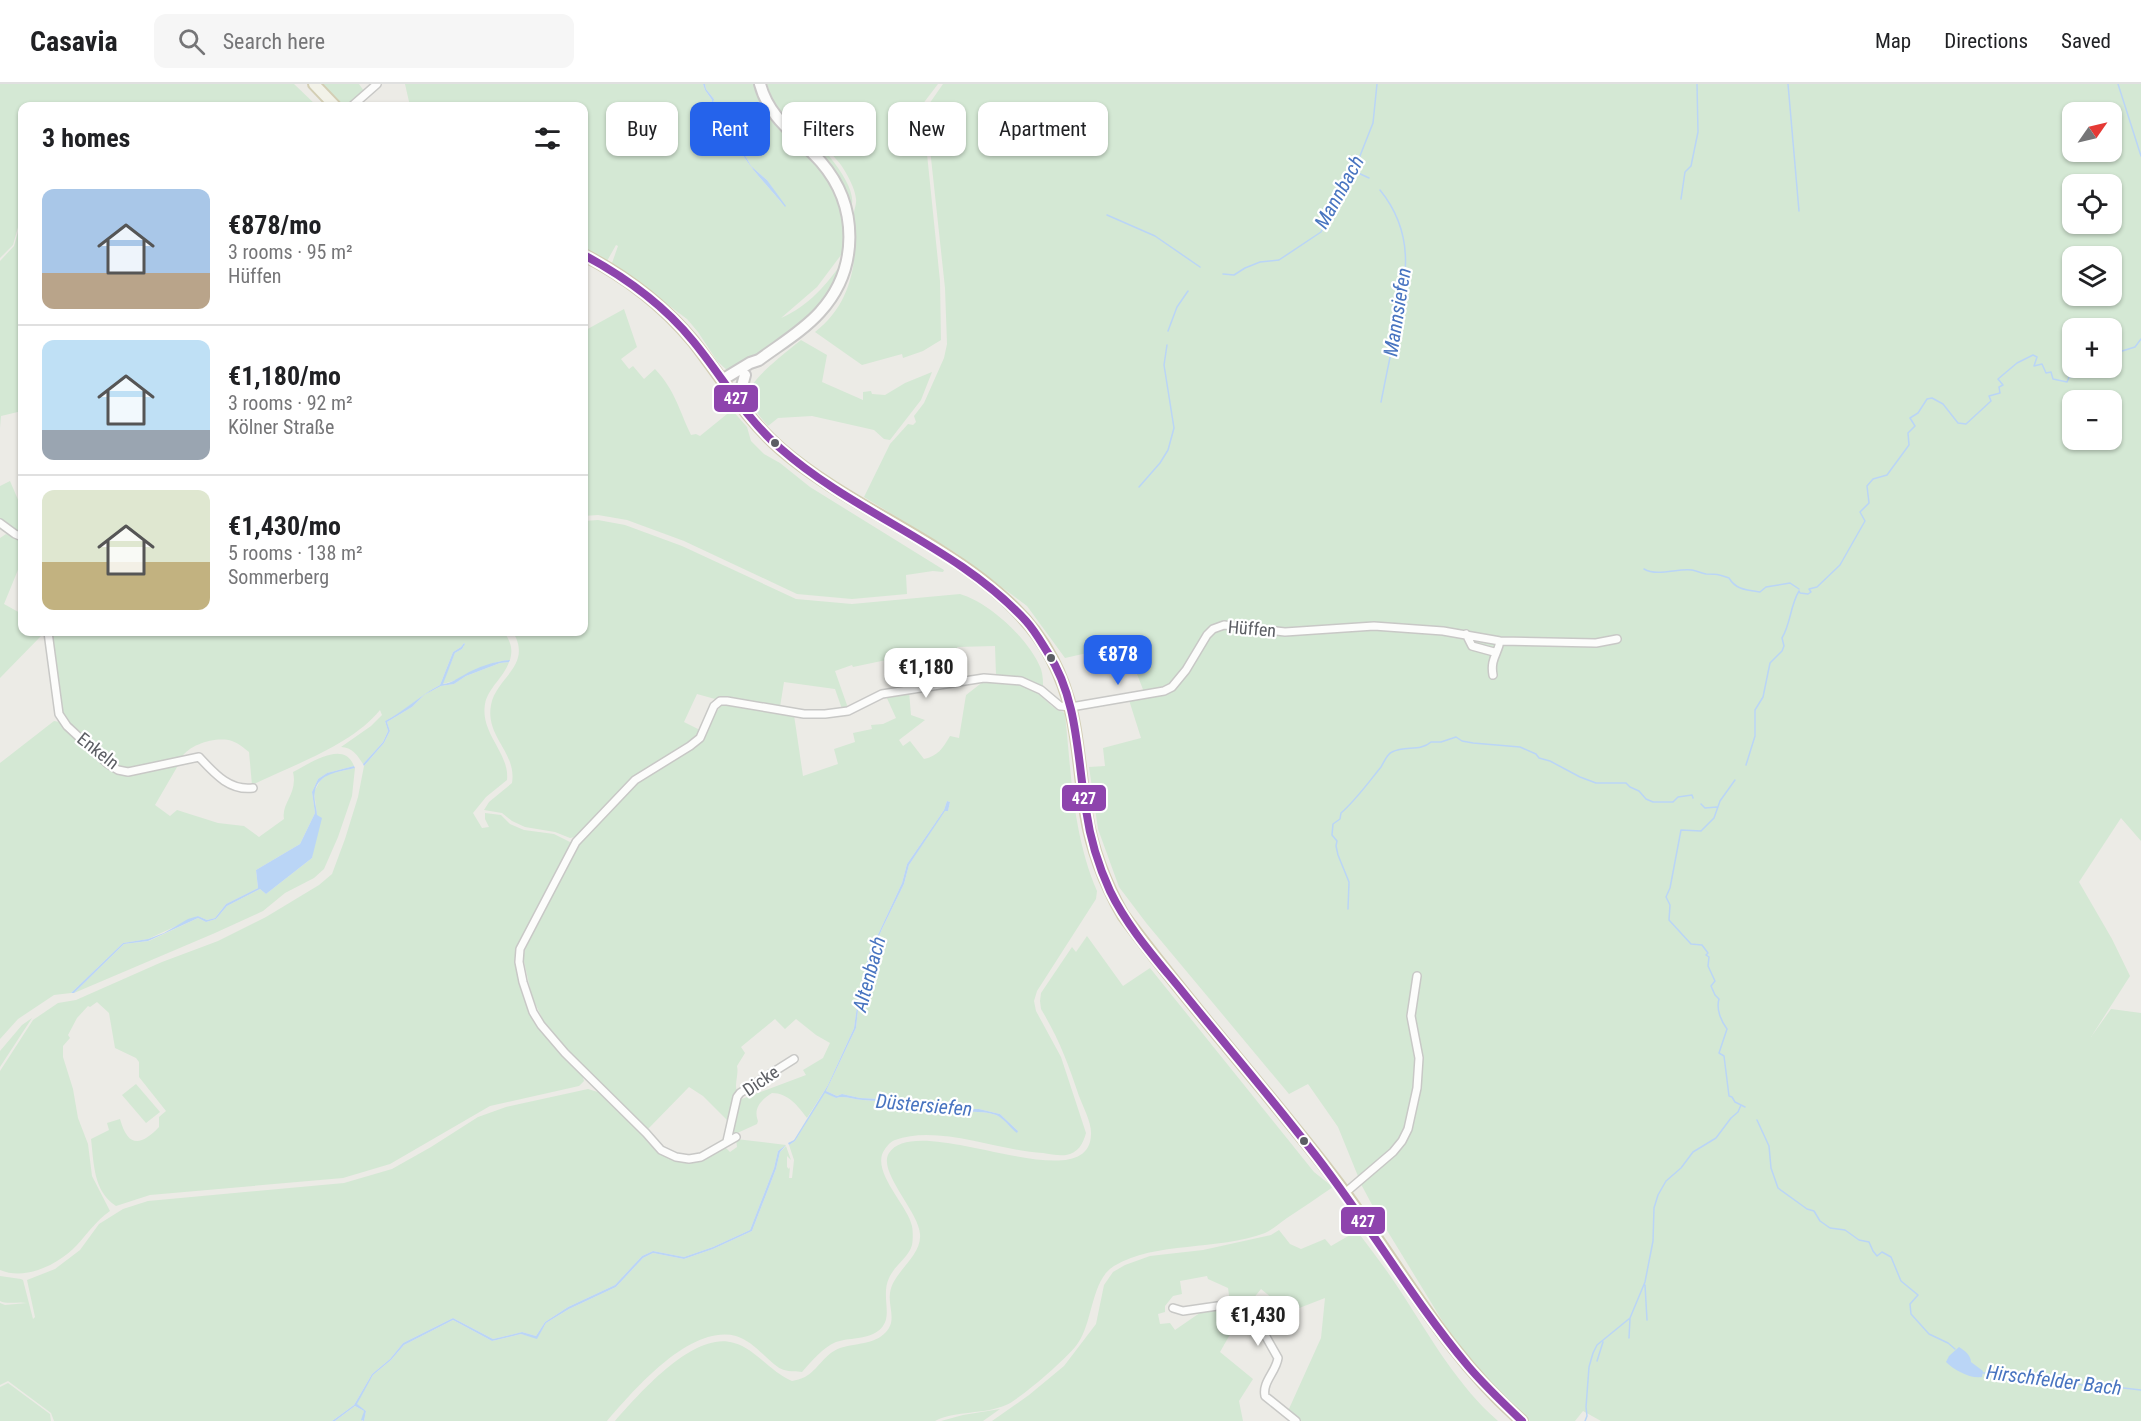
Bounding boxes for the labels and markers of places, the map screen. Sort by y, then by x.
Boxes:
unlabelled marker [769,437,781,449]
pin: €878 [1082,635,1154,686]
pin: €1,180 [877,648,975,699]
unlabelled marker [1045,652,1057,664]
unlabelled marker [1298,1135,1310,1147]
pin: €1,430 [1209,1296,1307,1347]

